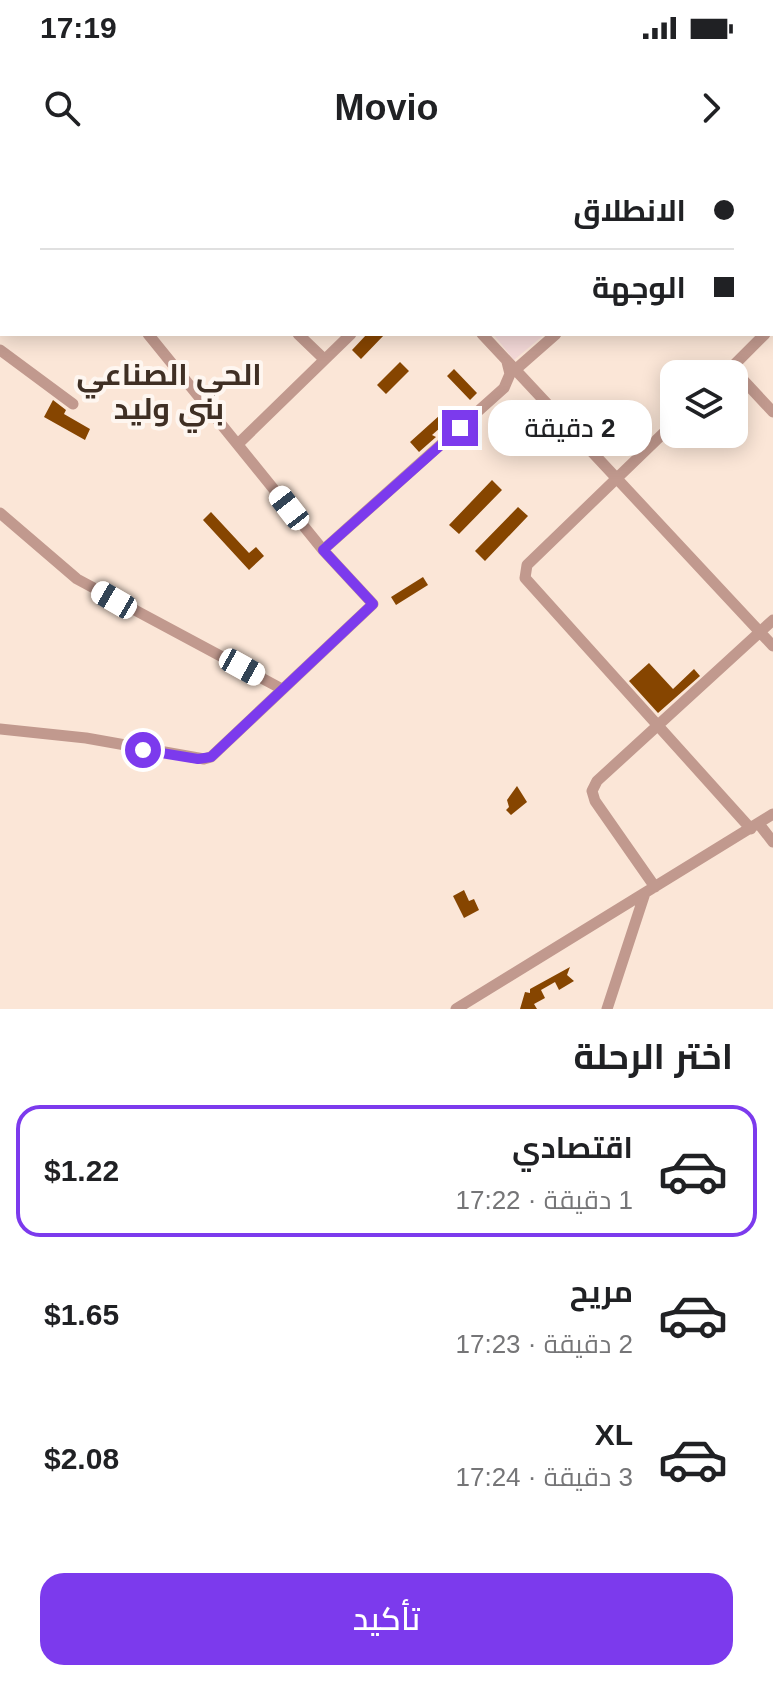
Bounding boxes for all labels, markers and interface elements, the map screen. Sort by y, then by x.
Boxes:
text: 17:19 [40,11,117,44]
icon: search [40,86,84,130]
icon: forward [689,86,733,130]
text: Movio [335,87,439,128]
text: الانطلاق [573,194,686,227]
text: الوجهة [592,271,686,304]
district label: الحي الصناعي بني وليد [76,358,262,433]
map controls [660,360,748,448]
button: layers [660,360,748,448]
callout: 2 دقيقة [488,400,652,456]
route end [442,410,478,446]
text: 2 دقيقة [525,413,615,443]
car [265,482,313,534]
car [87,578,141,622]
car [215,645,269,689]
route start [125,732,161,768]
text: اختر الرحلة [573,1036,733,1077]
text: اقتصادي [512,1131,633,1164]
icon: car [657,1135,729,1207]
text: $1.22 [44,1154,119,1187]
text: 1 دقيقة · 17:22 [455,1185,633,1215]
text: مريح [570,1275,633,1308]
icon: car [657,1279,729,1351]
text: $1.65 [44,1298,119,1331]
text: 2 دقيقة · 17:23 [455,1329,633,1359]
text: XL [595,1418,633,1451]
icon: car [657,1423,729,1495]
text: $2.08 [44,1442,119,1475]
text: 3 دقيقة · 17:24 [455,1462,633,1492]
button: تأكيد [40,1573,733,1665]

